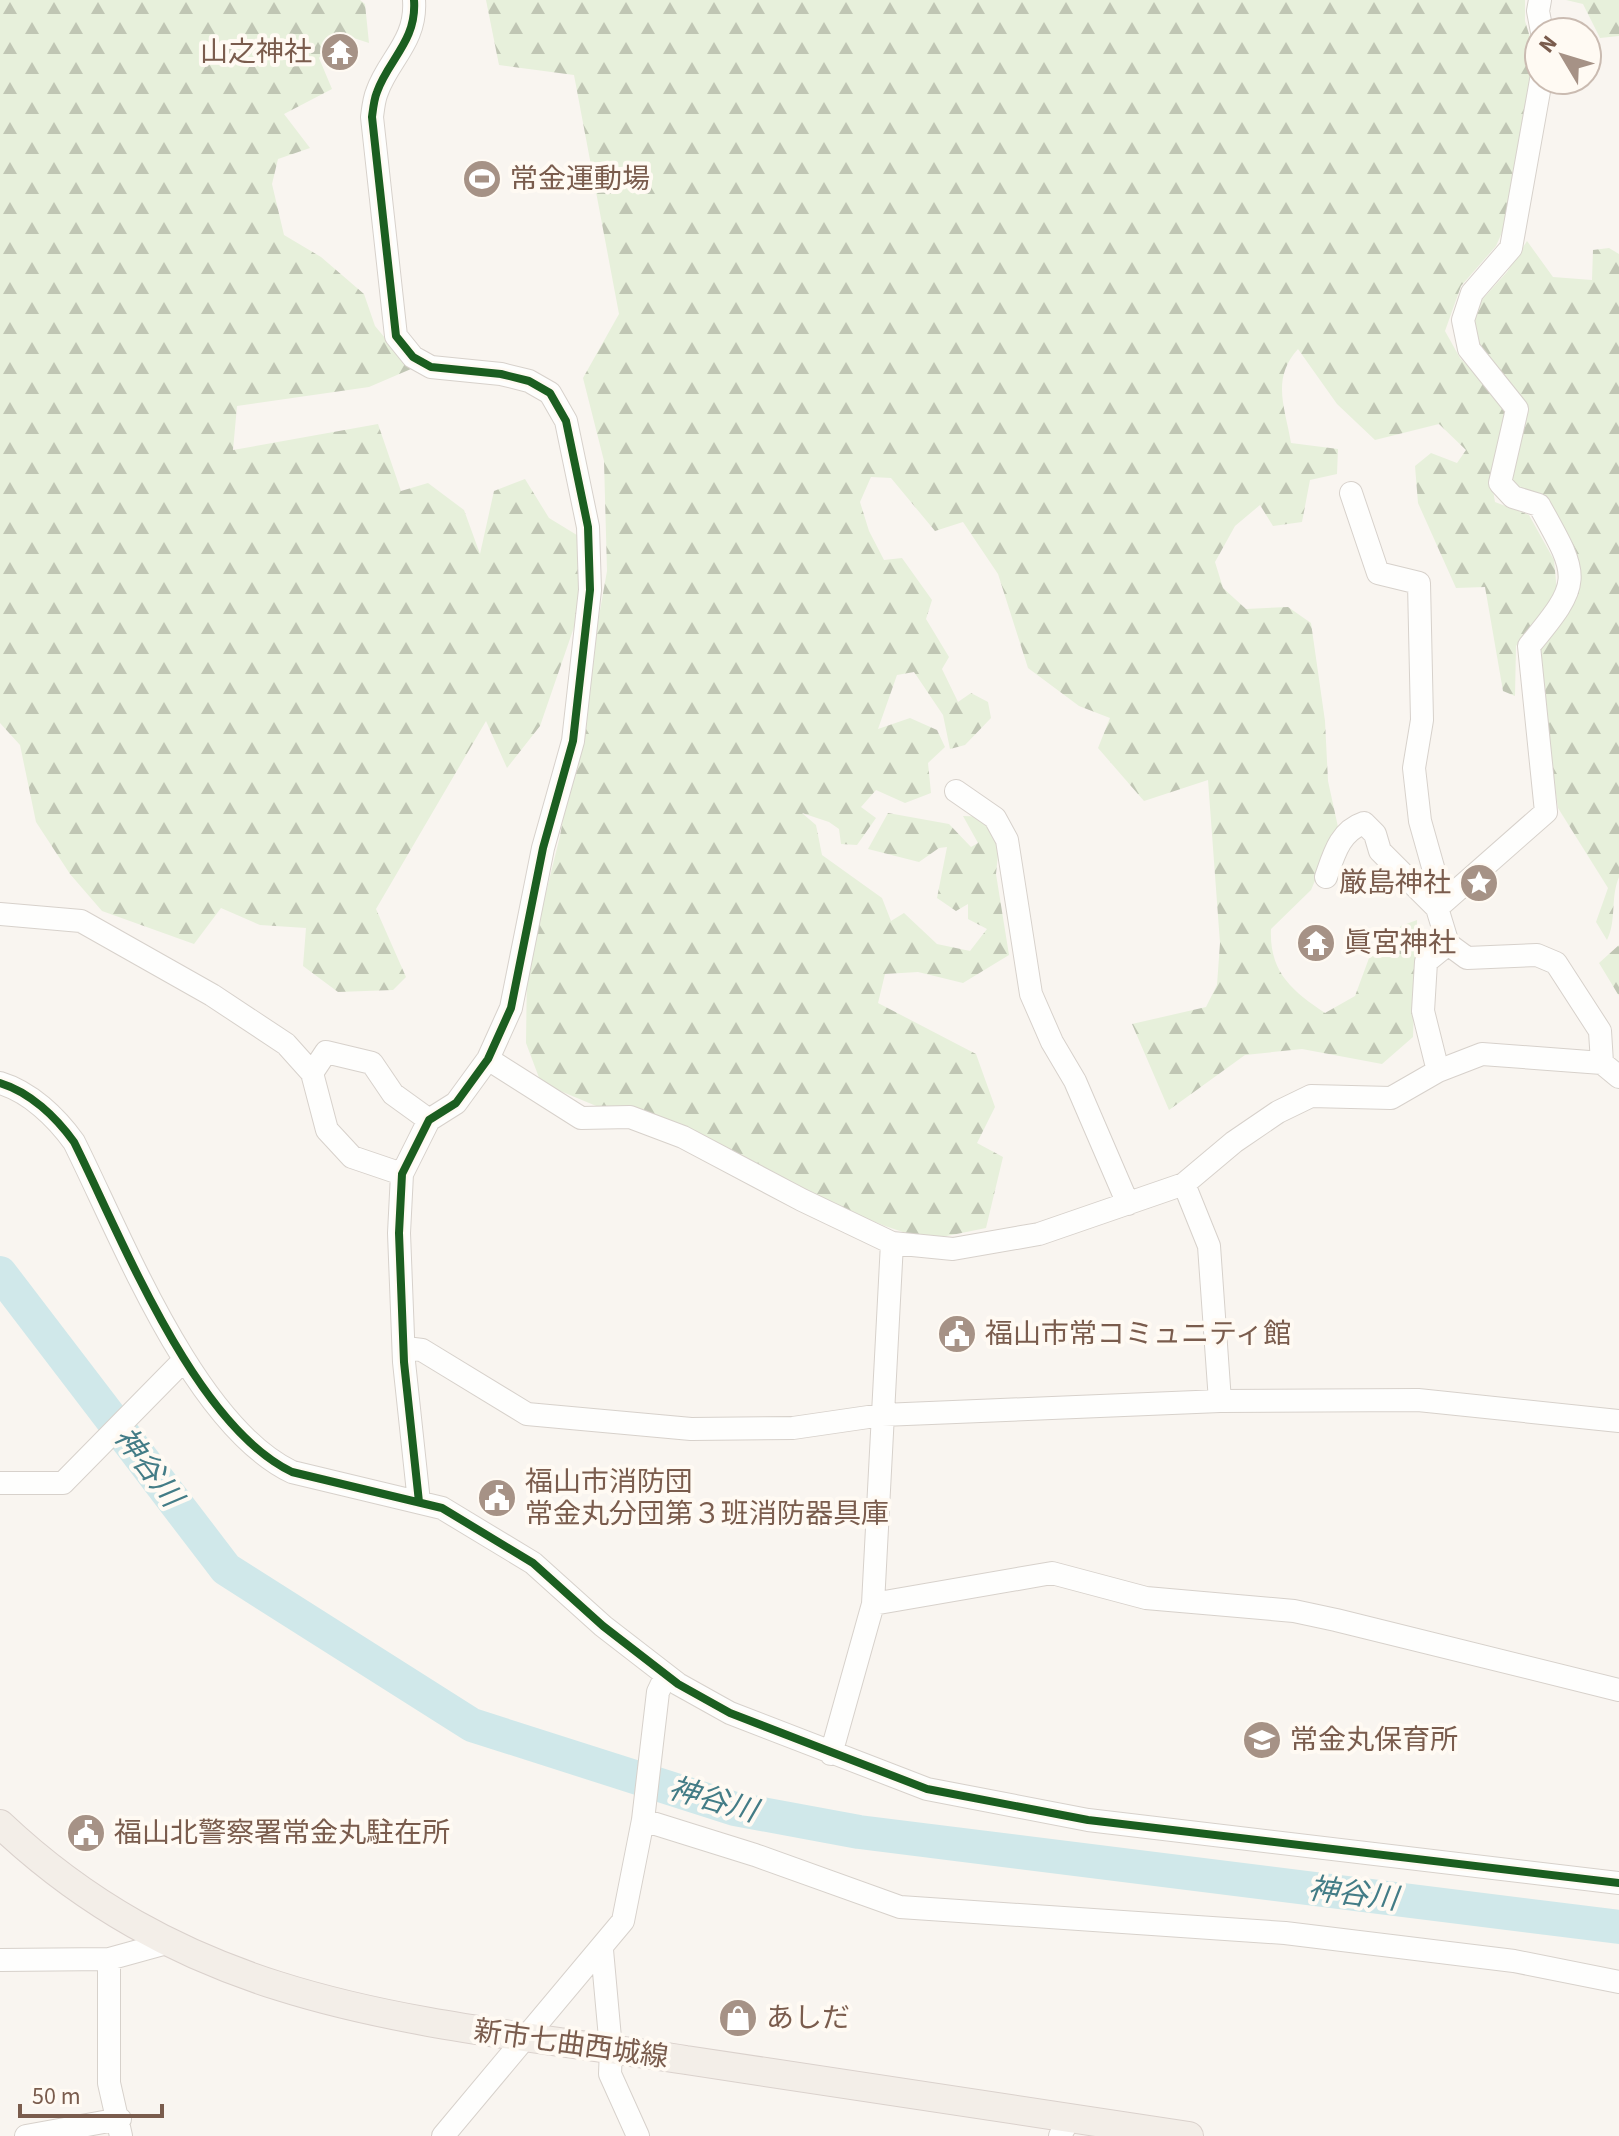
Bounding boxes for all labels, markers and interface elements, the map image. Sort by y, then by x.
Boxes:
north arrow [1523,16,1603,96]
text: N [1531,29,1565,60]
temple icon: 山之神社 [319,31,361,73]
place label: 山之神社 [200,32,312,72]
sports icon: 常金運動場 [461,158,503,200]
place label: 常金運動場 [510,159,650,199]
place icon: 厳島神社 [1458,862,1500,904]
place label: 厳島神社 [1339,863,1451,903]
temple icon: 眞宮神社 [1295,922,1337,964]
place label: 眞宮神社 [1344,923,1456,963]
public building icon: 福山市常コミュニティ館 [936,1313,978,1355]
place label: 福山市常コミュニティ館 [985,1314,1291,1354]
water label: 神谷川 [104,1418,194,1518]
place label: 福山市消防団 常金丸分団第３班消防器具庫 [525,1462,889,1534]
public building icon: 福山市消防団 常金丸分団第３班消防器具庫 [476,1477,518,1519]
school or university icon: 常金丸保育所 [1241,1719,1283,1761]
place label: 常金丸保育所 [1290,1720,1458,1760]
water label: 神谷川 [664,1767,765,1834]
public building icon: 福山北警察署常金丸駐在所 [65,1812,107,1854]
place label: 福山北警察署常金丸駐在所 [114,1813,450,1853]
water label: 神谷川 [1306,1867,1403,1921]
shop icon: あしだ [717,1997,759,2039]
place label: あしだ [766,1998,850,2038]
street label: 新市七曲西城線 [471,2011,671,2077]
scale bar [20,2068,162,2118]
text: 50 m [32,2079,81,2114]

